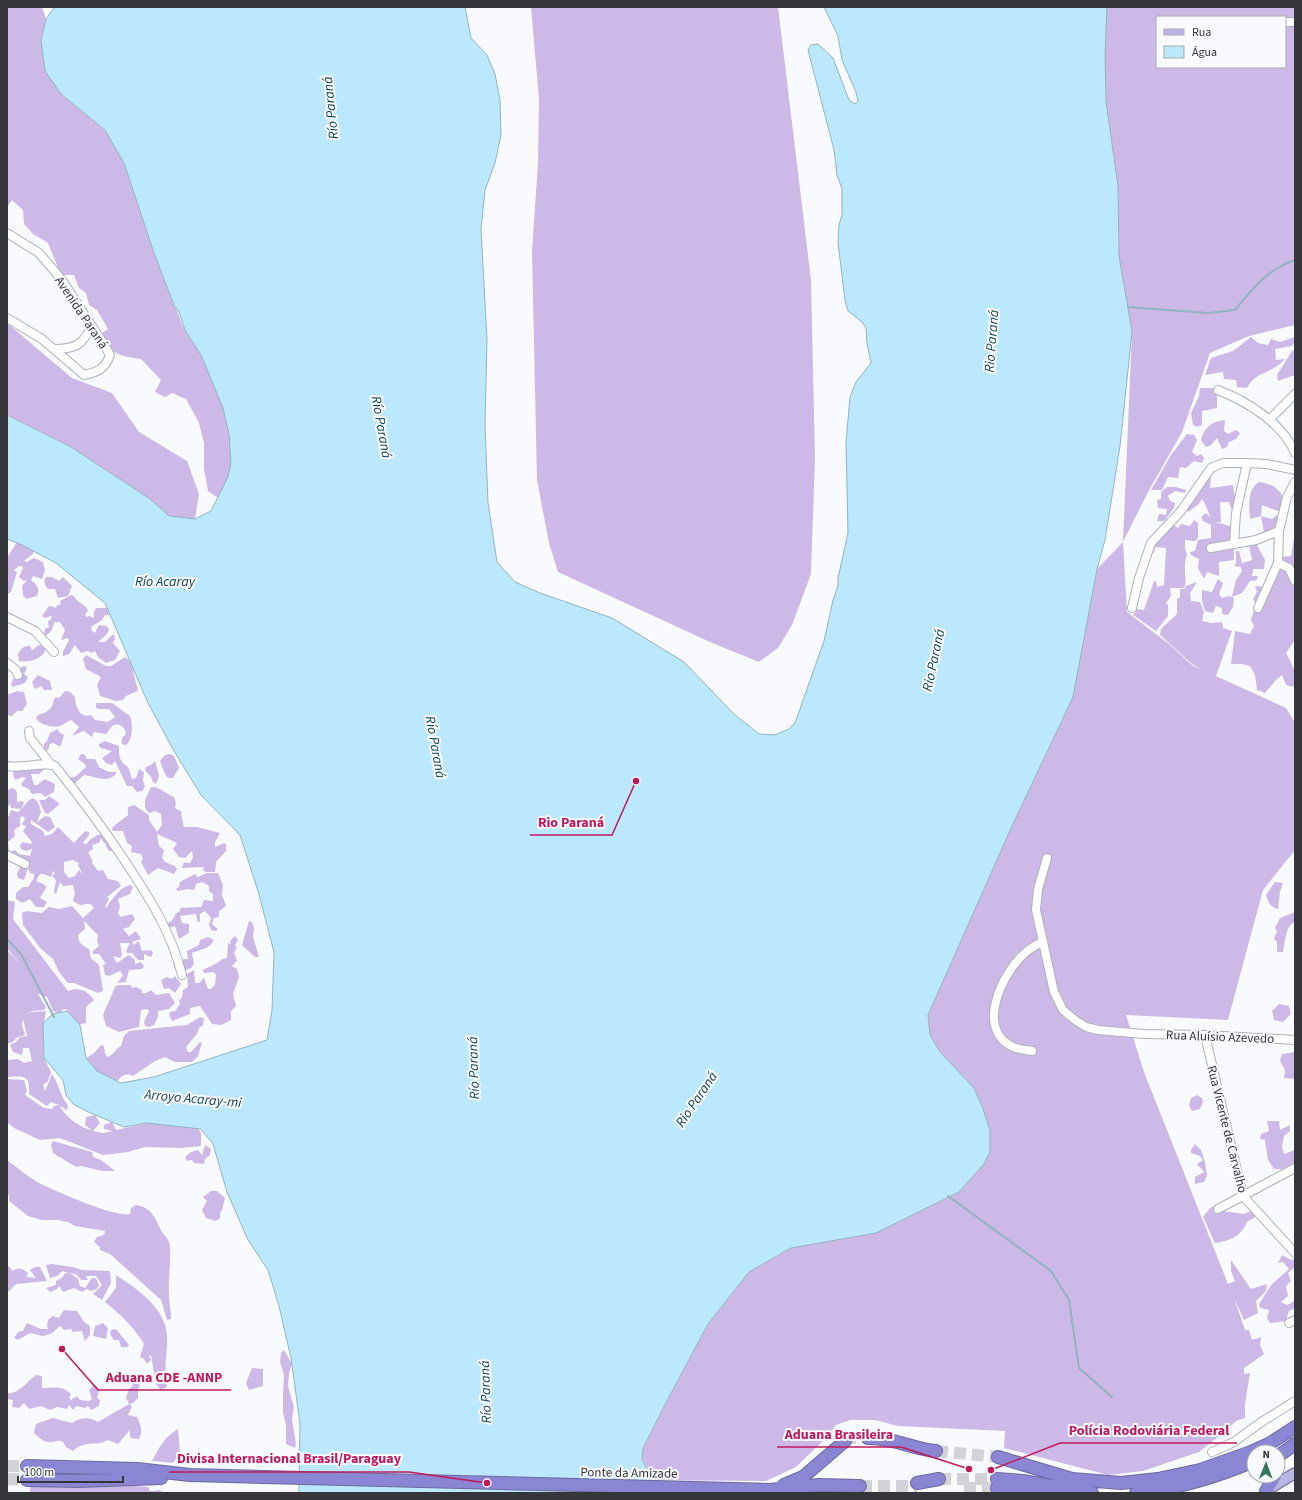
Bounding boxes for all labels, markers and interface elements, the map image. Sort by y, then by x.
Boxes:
legend [1156,16,1286,68]
text: Rua [1192,24,1211,41]
text: Água [1192,44,1217,61]
water label: Río Paraná [318,75,344,140]
street label: Avenida Paraná [50,273,112,352]
water label: Rio Paraná [980,308,1004,373]
water label: Río Paraná [366,394,396,460]
water label: Río Acaray [135,572,196,592]
water label: Rio Paraná [918,627,950,693]
water label: Río Paraná [420,714,450,780]
callout: Rio Paraná [530,809,612,835]
text: Rio Paraná [538,813,604,833]
street label: Rua Aluísio Azevedo [1166,1026,1274,1048]
water label: Río Paraná [463,1036,485,1100]
street label: Rua Vicente de Carvalho [1202,1064,1252,1195]
water label: Rio Paraná [671,1067,723,1131]
water label: Arroyo Acaray-mi [142,1085,243,1113]
water label: Río Paraná [475,1360,497,1424]
callout: Aduana CDE -ANNP [98,1364,231,1390]
text: Aduana CDE -ANNP [105,1368,222,1388]
callout: Polícia Rodoviária Federal [1060,1417,1237,1443]
callout: Aduana Brasileira [777,1421,901,1447]
text: Polícia Rodoviária Federal [1069,1421,1229,1441]
text: Aduana Brasileira [784,1425,893,1445]
north arrow [1246,1444,1286,1484]
callout: Divisa Internacional Brasil/Paraguay [169,1446,409,1472]
text: N [1262,1447,1270,1462]
text: Divisa Internacional Brasil/Paraguay [177,1449,402,1469]
scale bar [18,1458,123,1484]
street label: Ponte da Amizade [580,1463,678,1483]
text: 100 m [24,1464,54,1481]

